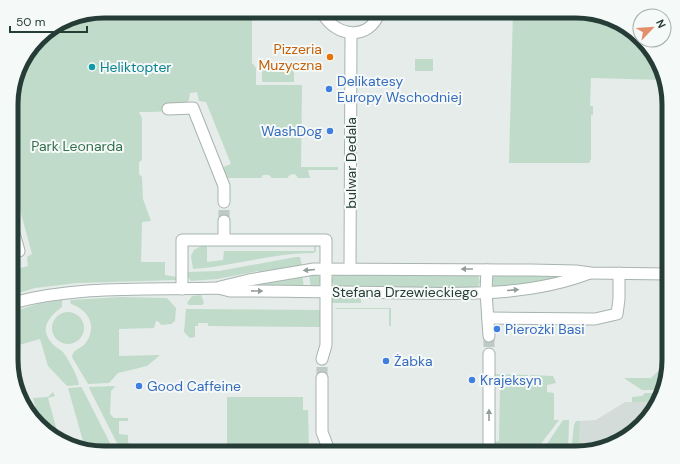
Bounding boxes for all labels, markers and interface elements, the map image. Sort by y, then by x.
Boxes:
scale bar [10,8,87,34]
north arrow [632,8,672,48]
text: 50 m [16,14,45,30]
text: N [653,17,669,30]
place label: Pizzeria Muzyczna [259,40,322,74]
marker: Pizzeria Muzyczna [325,52,335,62]
place label: Heliktopter [100,58,172,76]
marker: Heliktopter [87,62,97,72]
place label: Delikatesy Europy Wschodniej [337,72,462,106]
marker: Delikatesy Europy Wschodniej [324,84,334,94]
street label: bulwar Dedala [342,117,360,209]
place label: WashDog [261,122,322,140]
marker: WashDog [325,126,335,136]
park label: Park Leonarda [31,137,123,155]
one-way arrow [460,266,473,272]
one-way arrow [303,267,315,273]
street label: Stefana Drzewieckiego [332,283,478,301]
one-way arrow [506,287,519,294]
one-way arrow [251,288,264,294]
place label: Pierożki Basi [505,320,585,338]
marker: Pierożki Basi [492,324,502,334]
place label: Żabka [394,352,433,370]
marker: Żabka [381,356,391,366]
place label: Krajeksyn [480,371,542,389]
marker: Krajeksyn [467,375,477,385]
place label: Good Caffeine [147,377,241,395]
marker: Good Caffeine [134,381,144,391]
one-way arrow [486,408,492,421]

